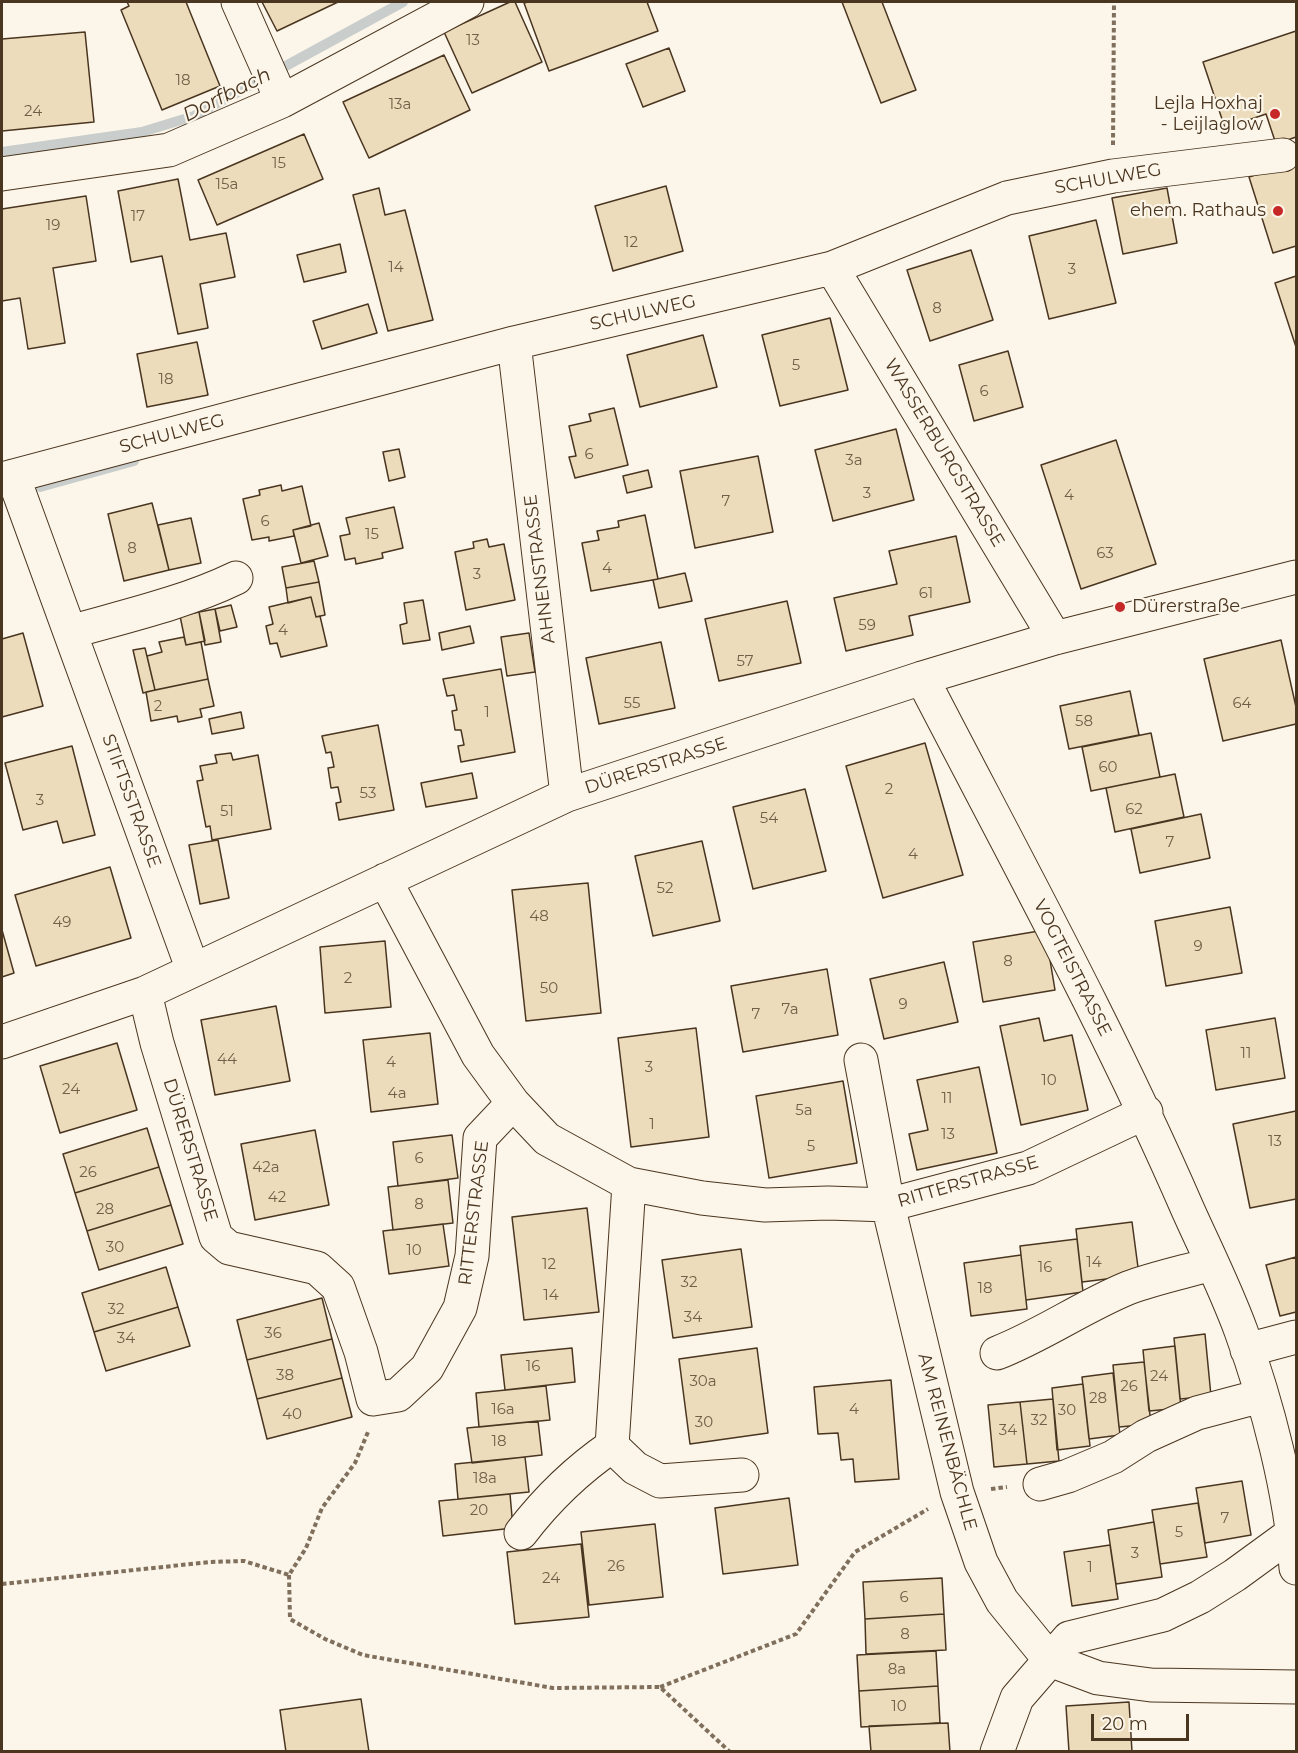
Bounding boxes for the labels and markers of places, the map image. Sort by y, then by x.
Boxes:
place label: Lejla Hoxhaj - Leijlaglow [1154,93,1263,136]
marker: Lejla Hoxhaj - Leijlaglow [1268,107,1282,121]
place label: ehem. Rathaus [1130,200,1266,222]
marker: ehem. Rathaus [1271,204,1285,218]
place label: Dürerstraße [1132,596,1240,618]
marker: Dürerstraße [1113,600,1127,614]

